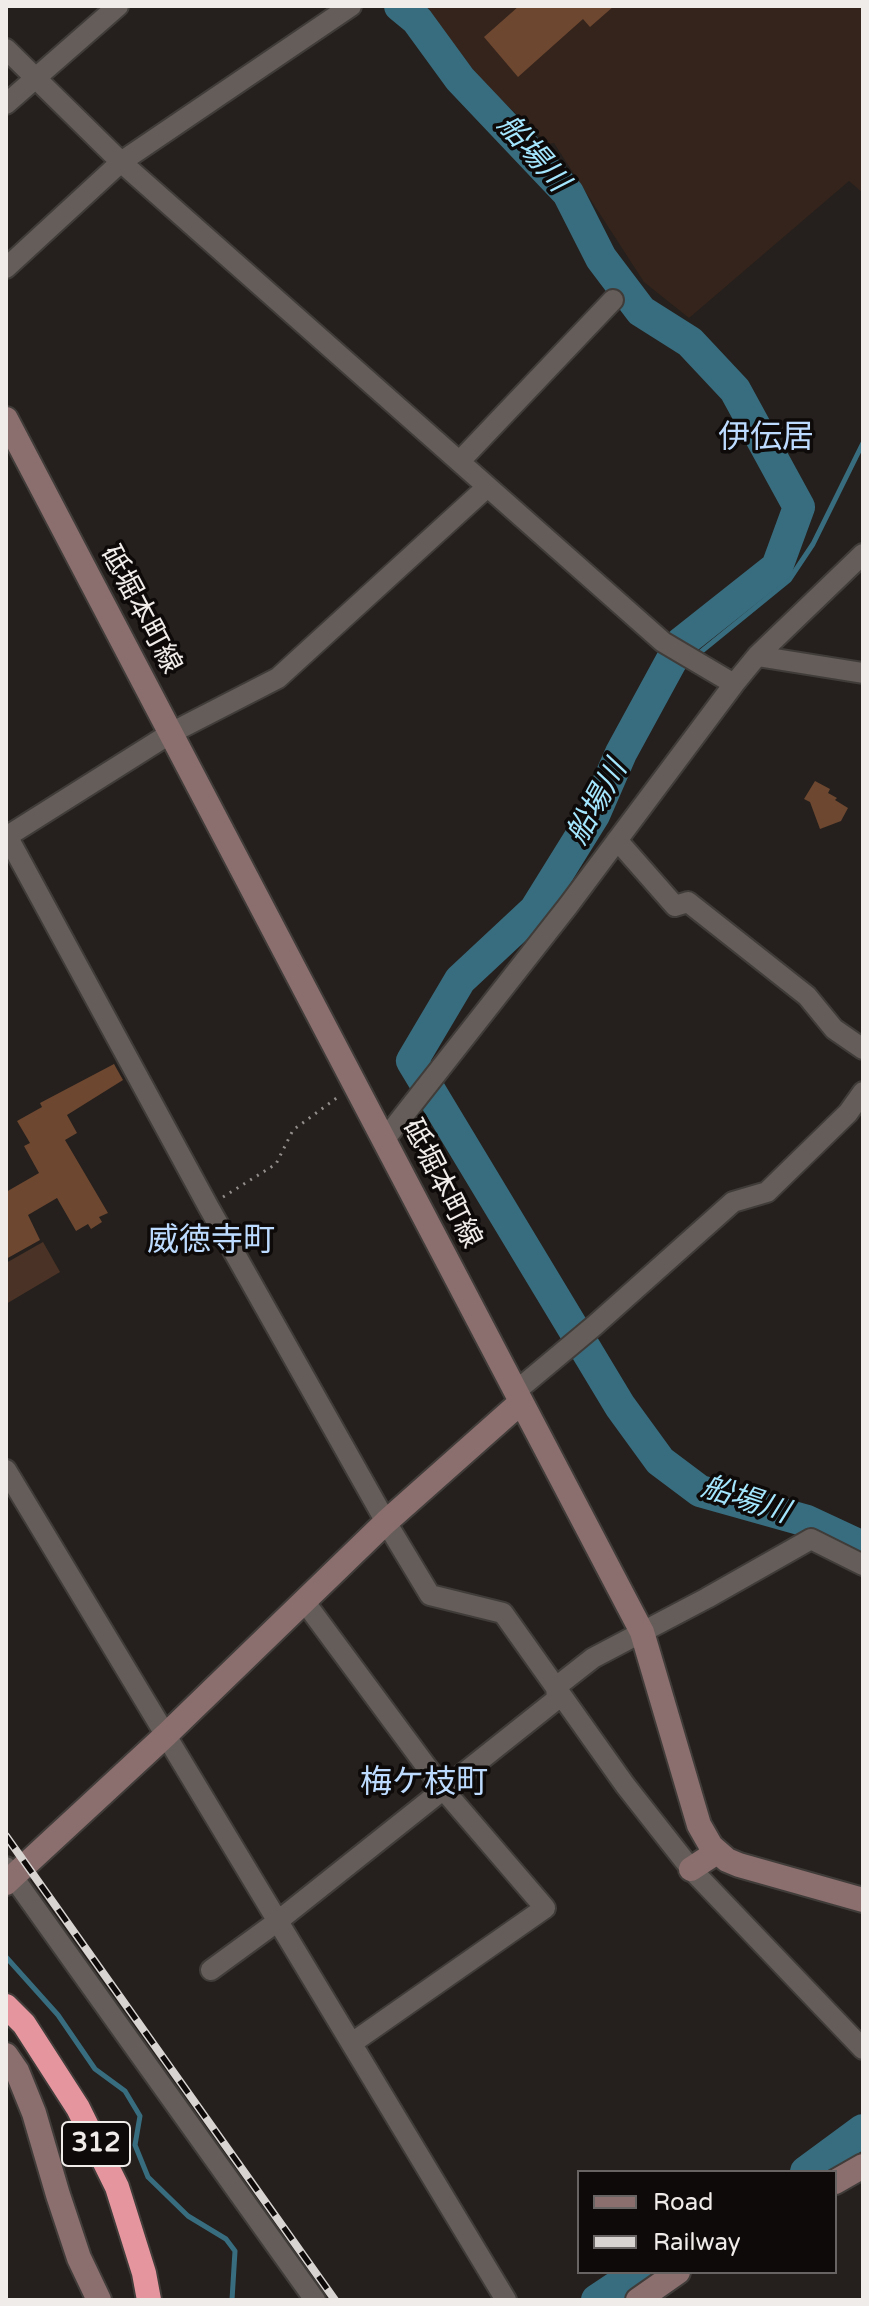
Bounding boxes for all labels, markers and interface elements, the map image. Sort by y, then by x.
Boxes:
water label: 船場川 [489,108,575,200]
district label: 伊伝居 [718,420,814,458]
street label: 砥堀本町線 [92,540,188,680]
water label: 船場川 [560,755,636,851]
street label: 砥堀本町線 [394,1114,488,1254]
district label: 威徳寺町 [147,1223,275,1261]
water label: 船場川 [697,1470,793,1532]
district label: 梅ケ枝町 [360,1765,488,1803]
road number: 312 [62,2122,130,2166]
legend [577,2170,837,2274]
text: Road [653,2188,713,2217]
text: Railway [653,2228,741,2257]

